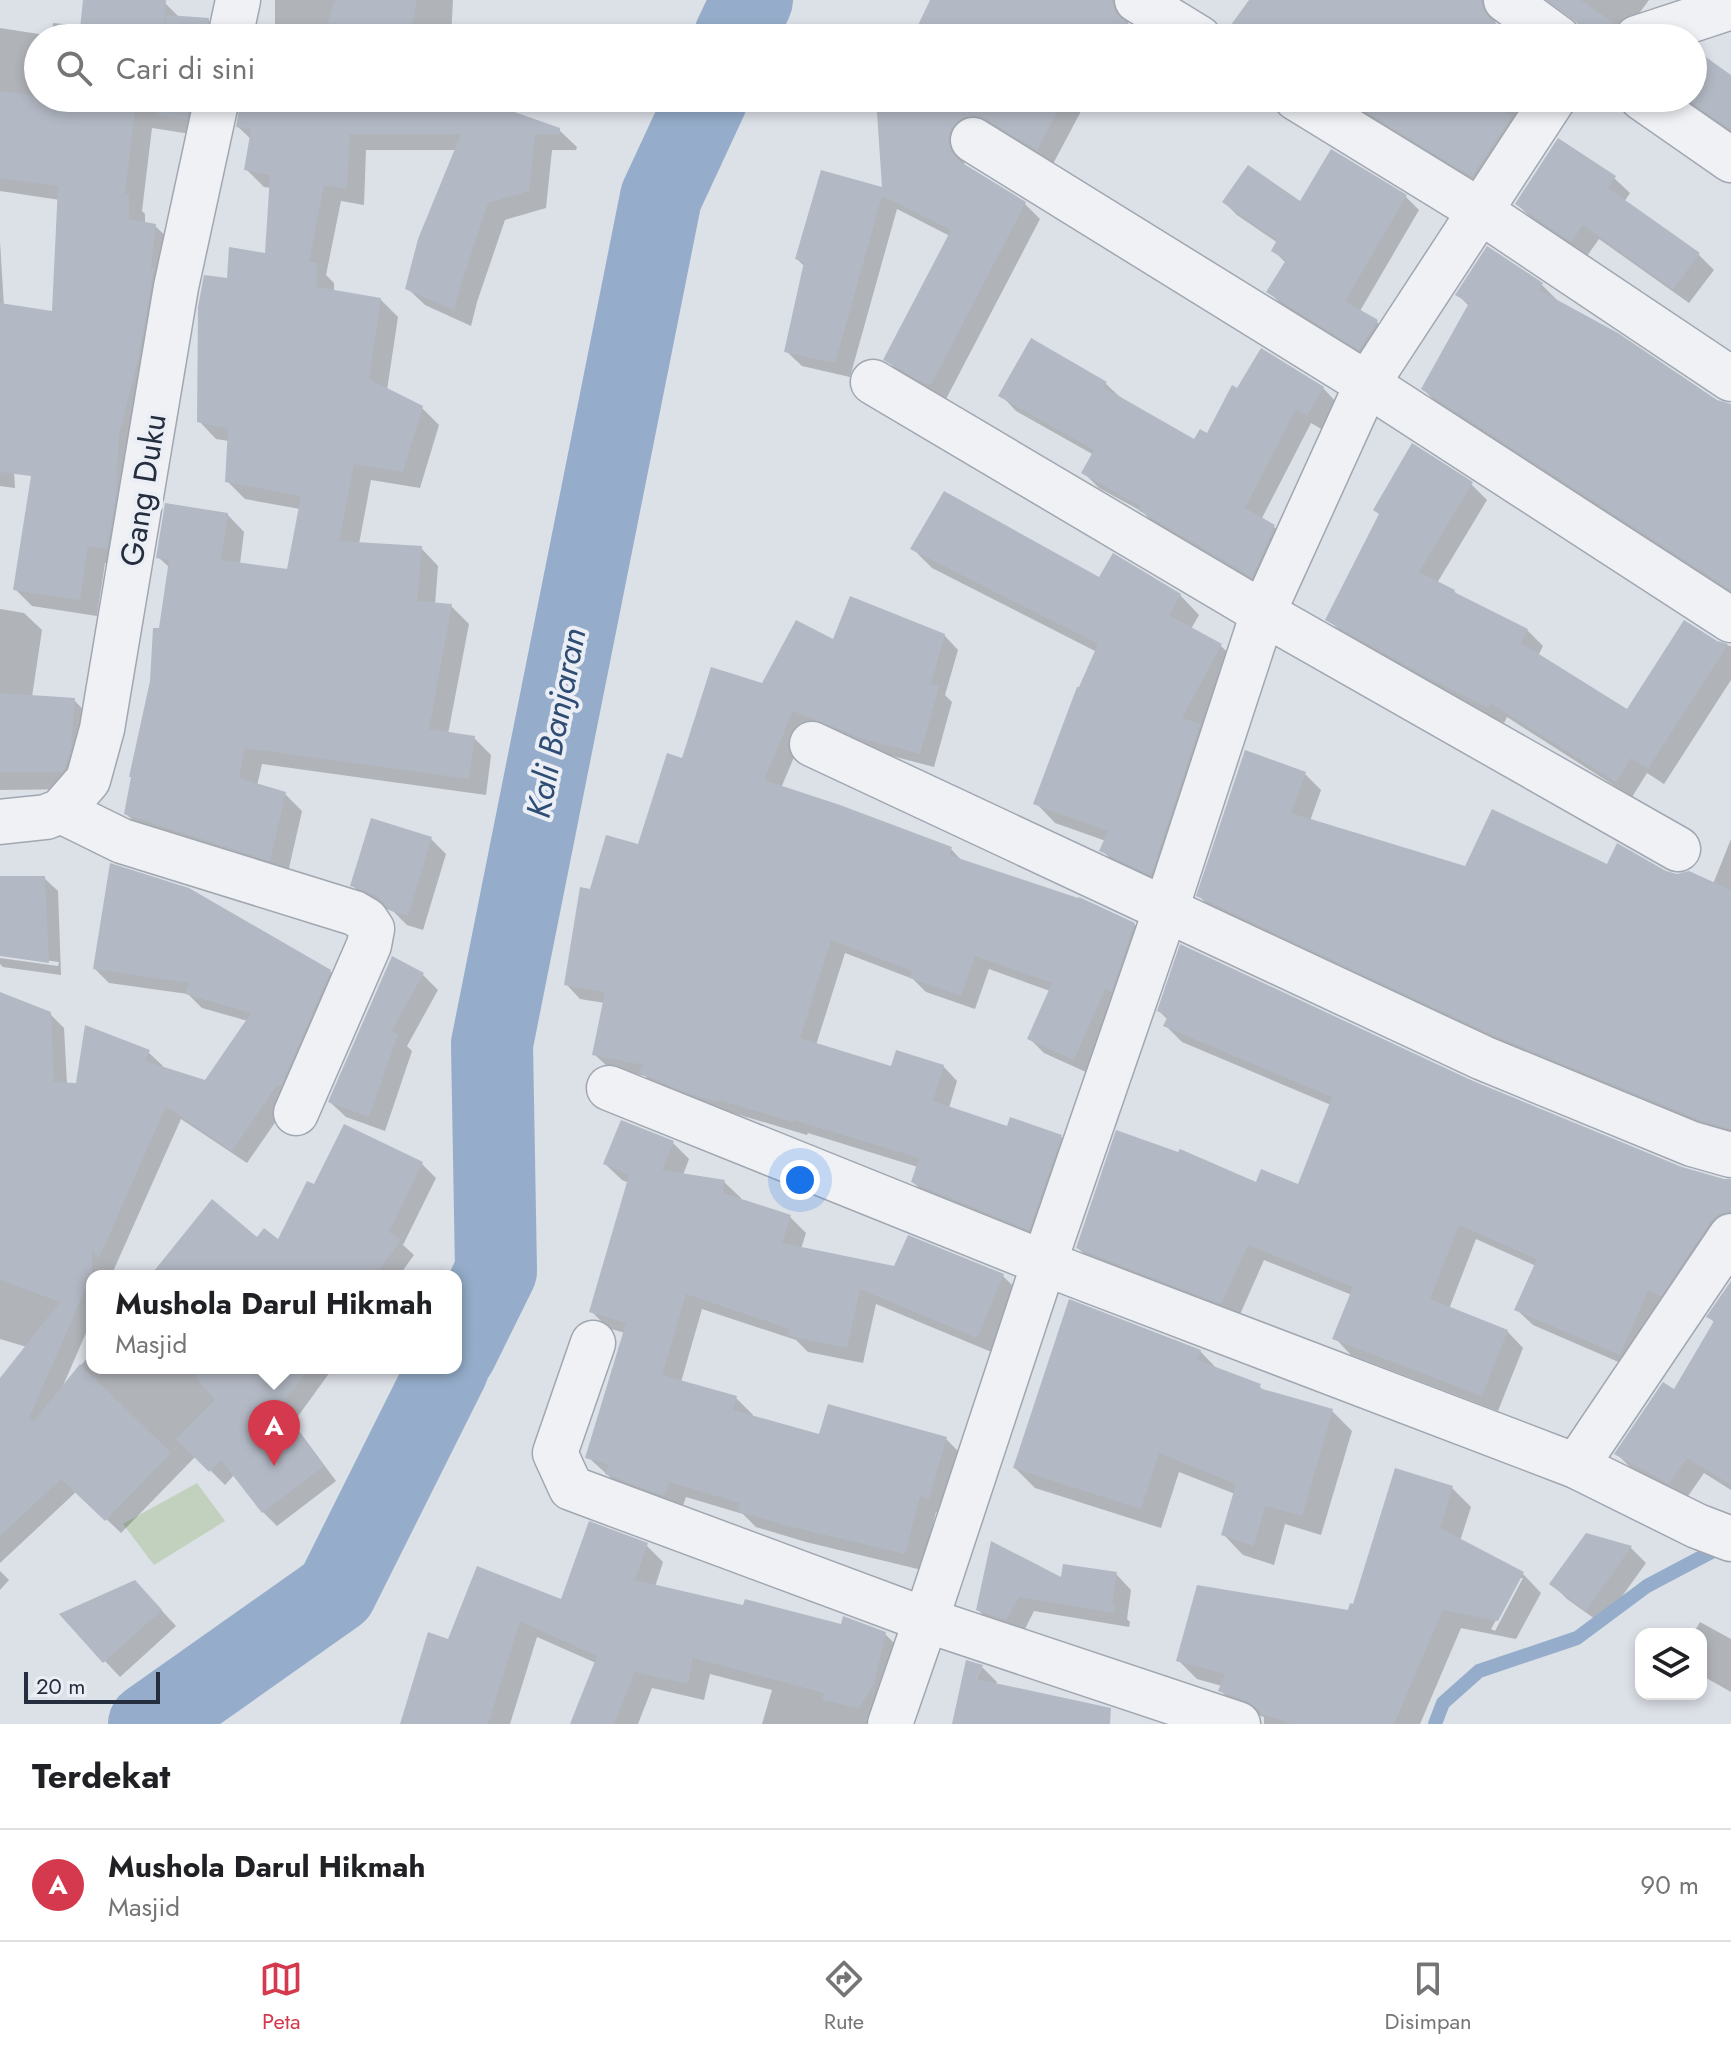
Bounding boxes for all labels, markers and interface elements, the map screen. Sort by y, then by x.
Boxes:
search box [24,24,1707,112]
icon: search [52,46,96,90]
text: Cari di sini [116,47,255,90]
street label: Gang Duku [108,410,178,570]
water label: Kali Banjaran [514,624,598,822]
your location [780,1160,820,1200]
popup [86,1270,462,1374]
text: Mushola Darul Hikmah [115,1282,433,1325]
text: Masjid [115,1325,187,1363]
pin: A [248,1400,300,1466]
map controls [1635,1628,1707,1700]
button: layers [1635,1628,1707,1700]
scale bar [24,1668,160,1704]
text: 20 m [36,1670,85,1702]
text: Terdekat [32,1752,170,1801]
text: Mushola Darul Hikmah [108,1845,426,1888]
text: A [48,1866,68,1904]
text: 90 m [1640,1866,1699,1904]
text: Masjid [108,1888,180,1926]
tab: Peta [259,1957,303,2037]
tab: Rute [822,1957,866,2037]
tab: Disimpan [1385,1957,1472,2037]

